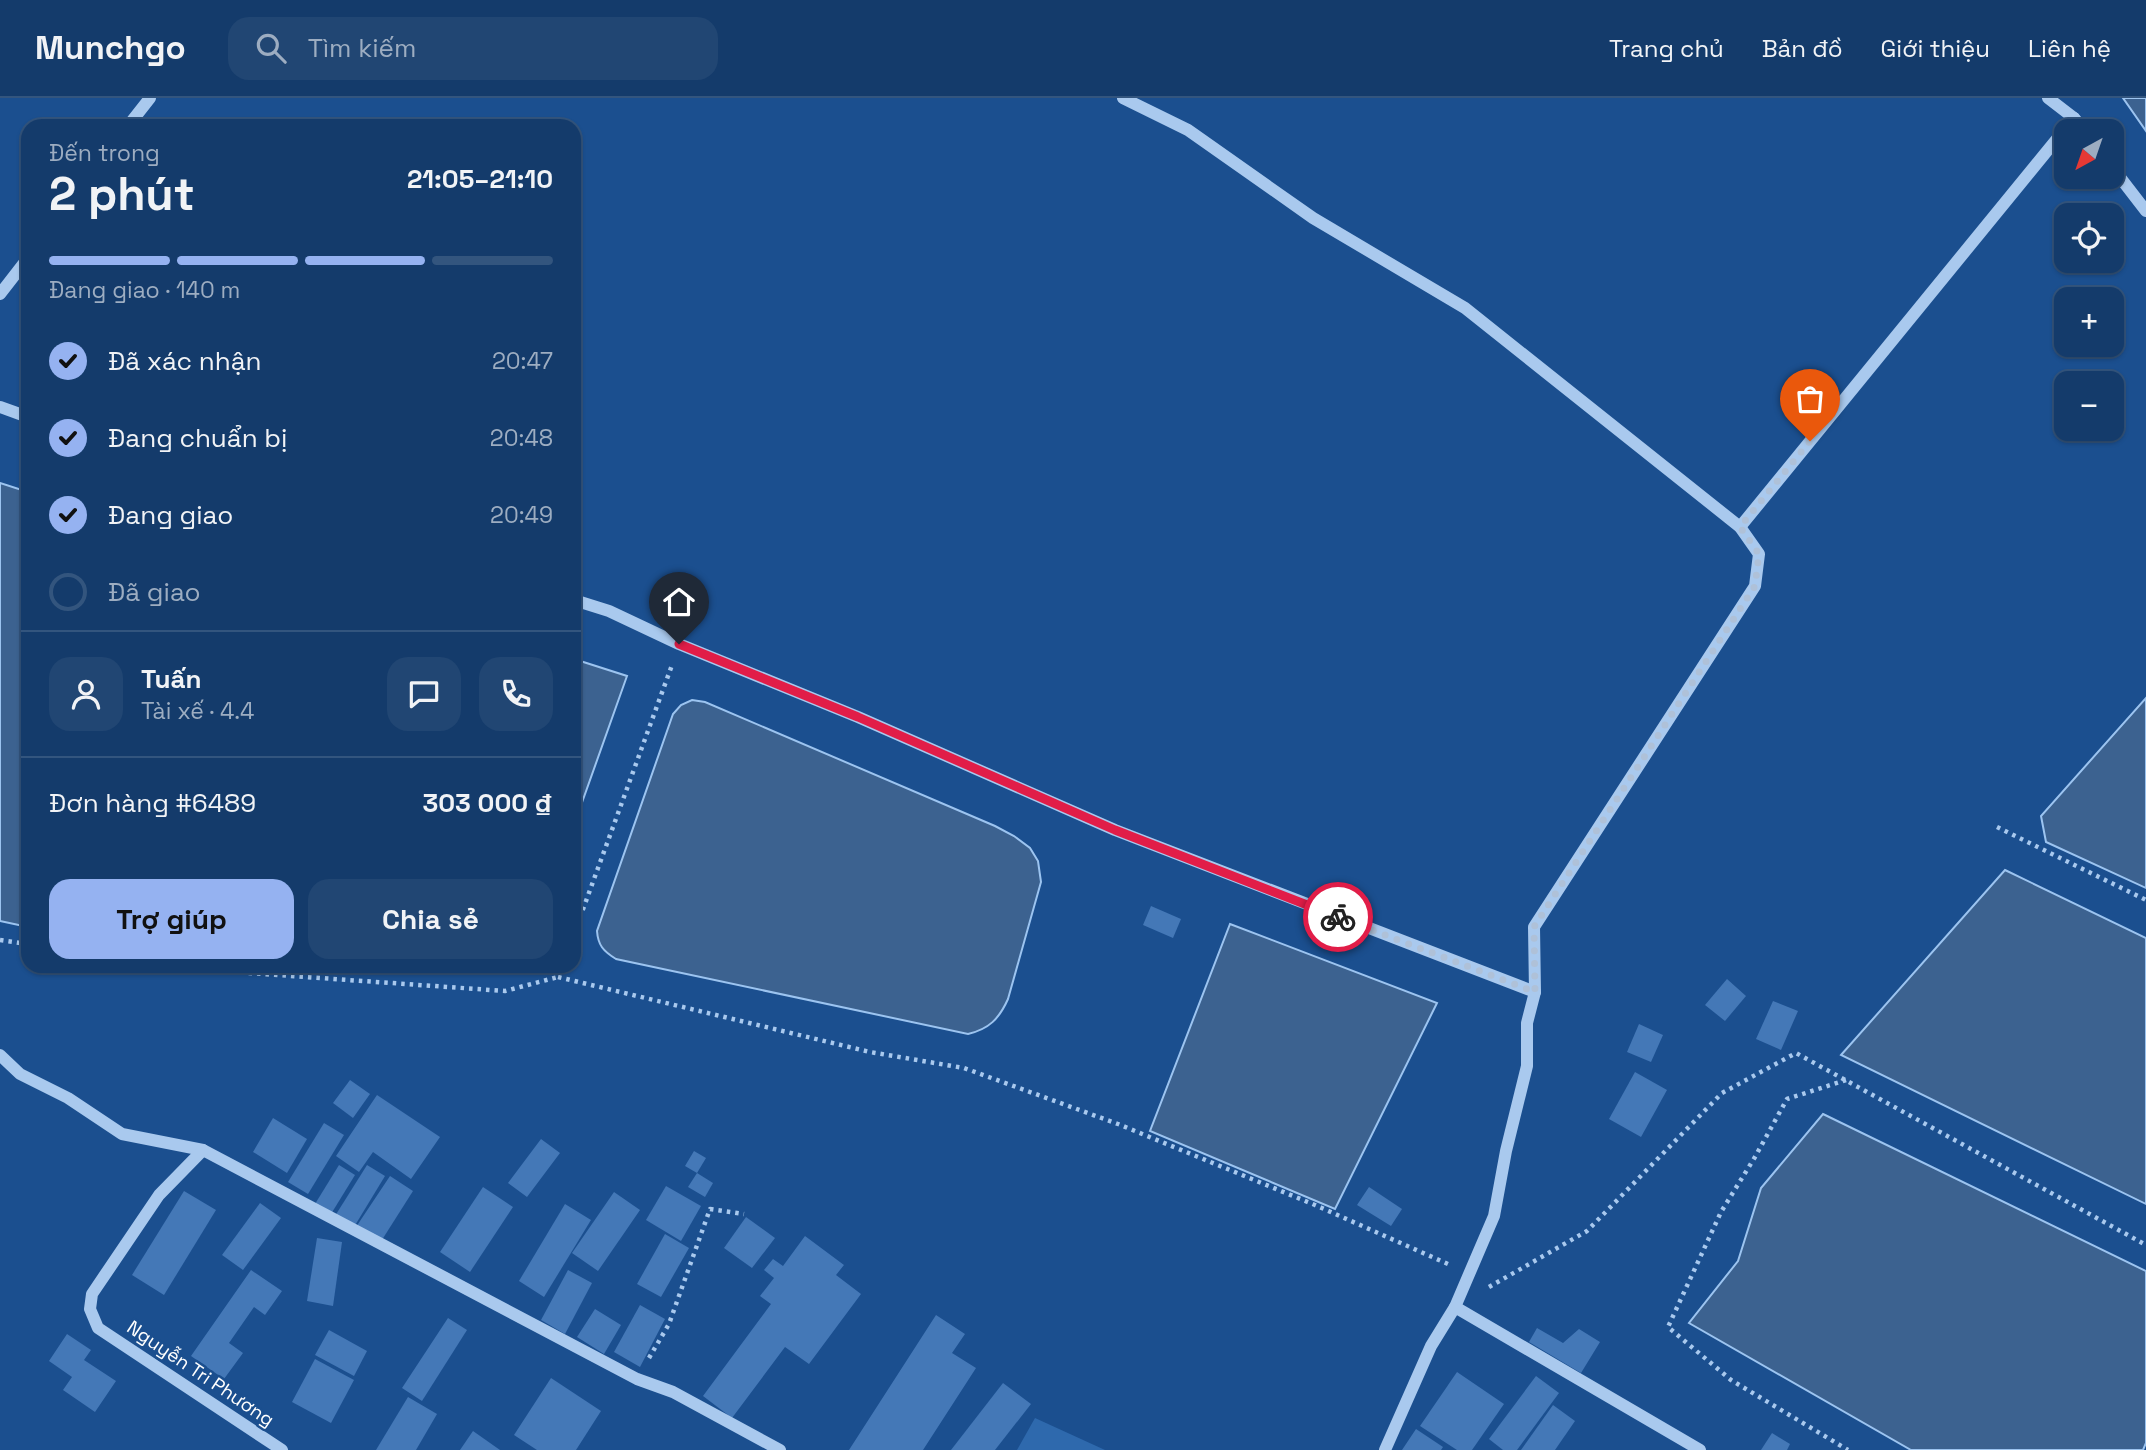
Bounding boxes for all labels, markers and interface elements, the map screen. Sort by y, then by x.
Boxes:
search box [228,17,718,80]
text: Munchgo [35,27,186,69]
icon: search [252,29,290,67]
text: Tìm kiếm [308,31,416,65]
text: Trang chủ [1609,33,1724,64]
text: Bản đồ [1762,33,1843,64]
text: Giới thiệu [1881,33,1990,64]
text: Liên hệ [2028,33,2111,64]
north arrow [2054,119,2124,189]
map controls [2054,119,2124,441]
text: Đến trong [49,138,160,168]
text: 21:05–21:10 [407,162,553,196]
text: 2 phút [49,165,195,223]
button: locate [2054,203,2124,273]
text: Đang giao · 140 m [49,275,240,305]
button: + [2054,287,2124,357]
icon: check [49,342,87,380]
text: Đã xác nhận [108,344,262,378]
text: 20:47 [492,346,553,376]
pin [1780,369,1840,441]
button: − [2054,371,2124,441]
icon: bag [1791,380,1829,418]
icon: check [49,419,87,457]
text: Đang chuẩn bị [108,421,287,455]
text: 20:48 [490,423,553,453]
icon: check [49,496,87,534]
text: Đang giao [108,498,233,532]
text: 20:49 [490,500,553,530]
pin [649,572,709,644]
text: Đã giao [108,575,201,609]
icon: home [660,583,698,621]
button: person [49,657,123,731]
button: chat [387,657,461,731]
button: phone [479,657,553,731]
text: Tuấn [141,662,201,696]
text: Tài xế · 4.4 [141,696,254,726]
text: Đơn hàng #6489 [49,786,256,820]
text: 303 000 ₫ [422,786,553,820]
button: Trợ giúp [49,879,294,959]
button: Chia sẻ [308,879,553,959]
courier [1303,882,1373,952]
icon: bike [1319,898,1357,936]
street label: Nguyễn Tri Phương [122,1315,279,1432]

